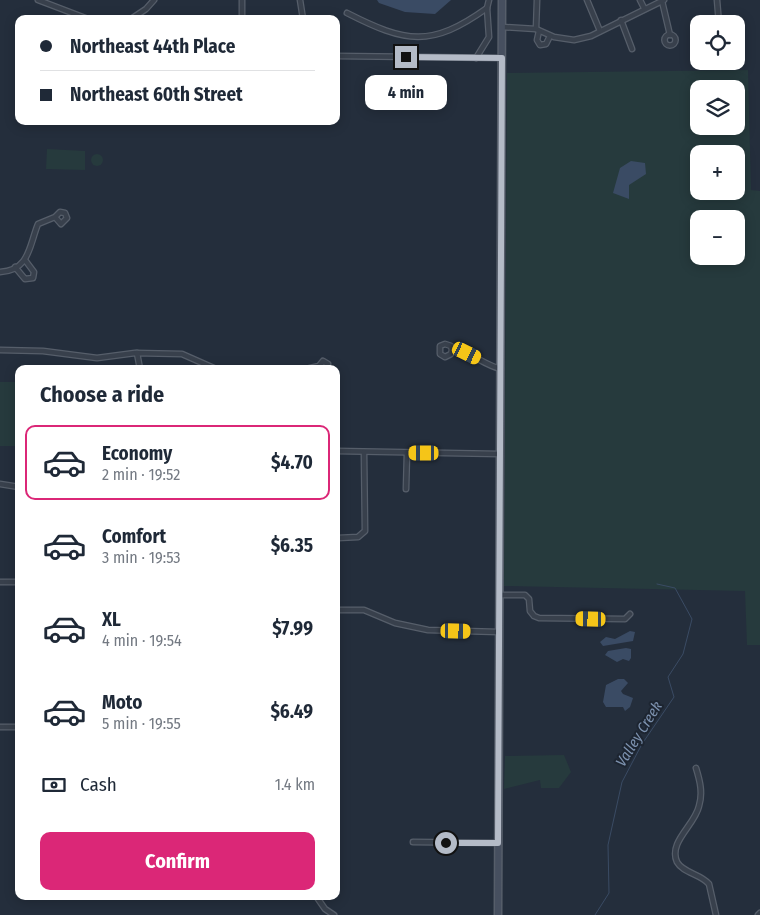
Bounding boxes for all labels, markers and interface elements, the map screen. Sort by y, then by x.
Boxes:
map controls [690,15,745,265]
button: locate [690,15,745,70]
text: Northeast 44th Place [70,35,235,58]
route end [395,46,417,68]
callout: 4 min [365,74,447,110]
button: layers [690,80,745,135]
text: Northeast 60th Street [70,83,243,106]
text: 4 min [388,83,424,102]
button: + [690,145,745,200]
button: − [690,210,745,265]
car [450,340,483,366]
text: Choose a ride [40,381,164,408]
icon: car [42,440,87,485]
text: Economy [102,442,172,465]
car [409,446,439,461]
text: $4.70 [271,451,313,474]
text: 2 min · 19:52 [102,465,180,484]
icon: car [42,523,87,568]
text: Comfort [102,525,166,548]
text: $6.35 [271,534,313,557]
text: 3 min · 19:53 [102,548,181,567]
icon: car [42,606,87,651]
text: XL [102,608,121,631]
car [575,611,606,627]
text: $7.99 [272,617,313,640]
car [440,623,471,639]
text: 4 min · 19:54 [102,631,182,650]
icon: car [42,689,87,734]
text: Moto [102,691,142,714]
water label: Valley Creek [612,698,666,770]
text: $6.49 [270,700,313,723]
text: 5 min · 19:55 [102,714,181,733]
icon: cash [40,771,68,799]
text: Cash [80,773,117,796]
text: 1.4 km [275,775,315,794]
button: Confirm [40,832,315,890]
route start [435,832,457,854]

